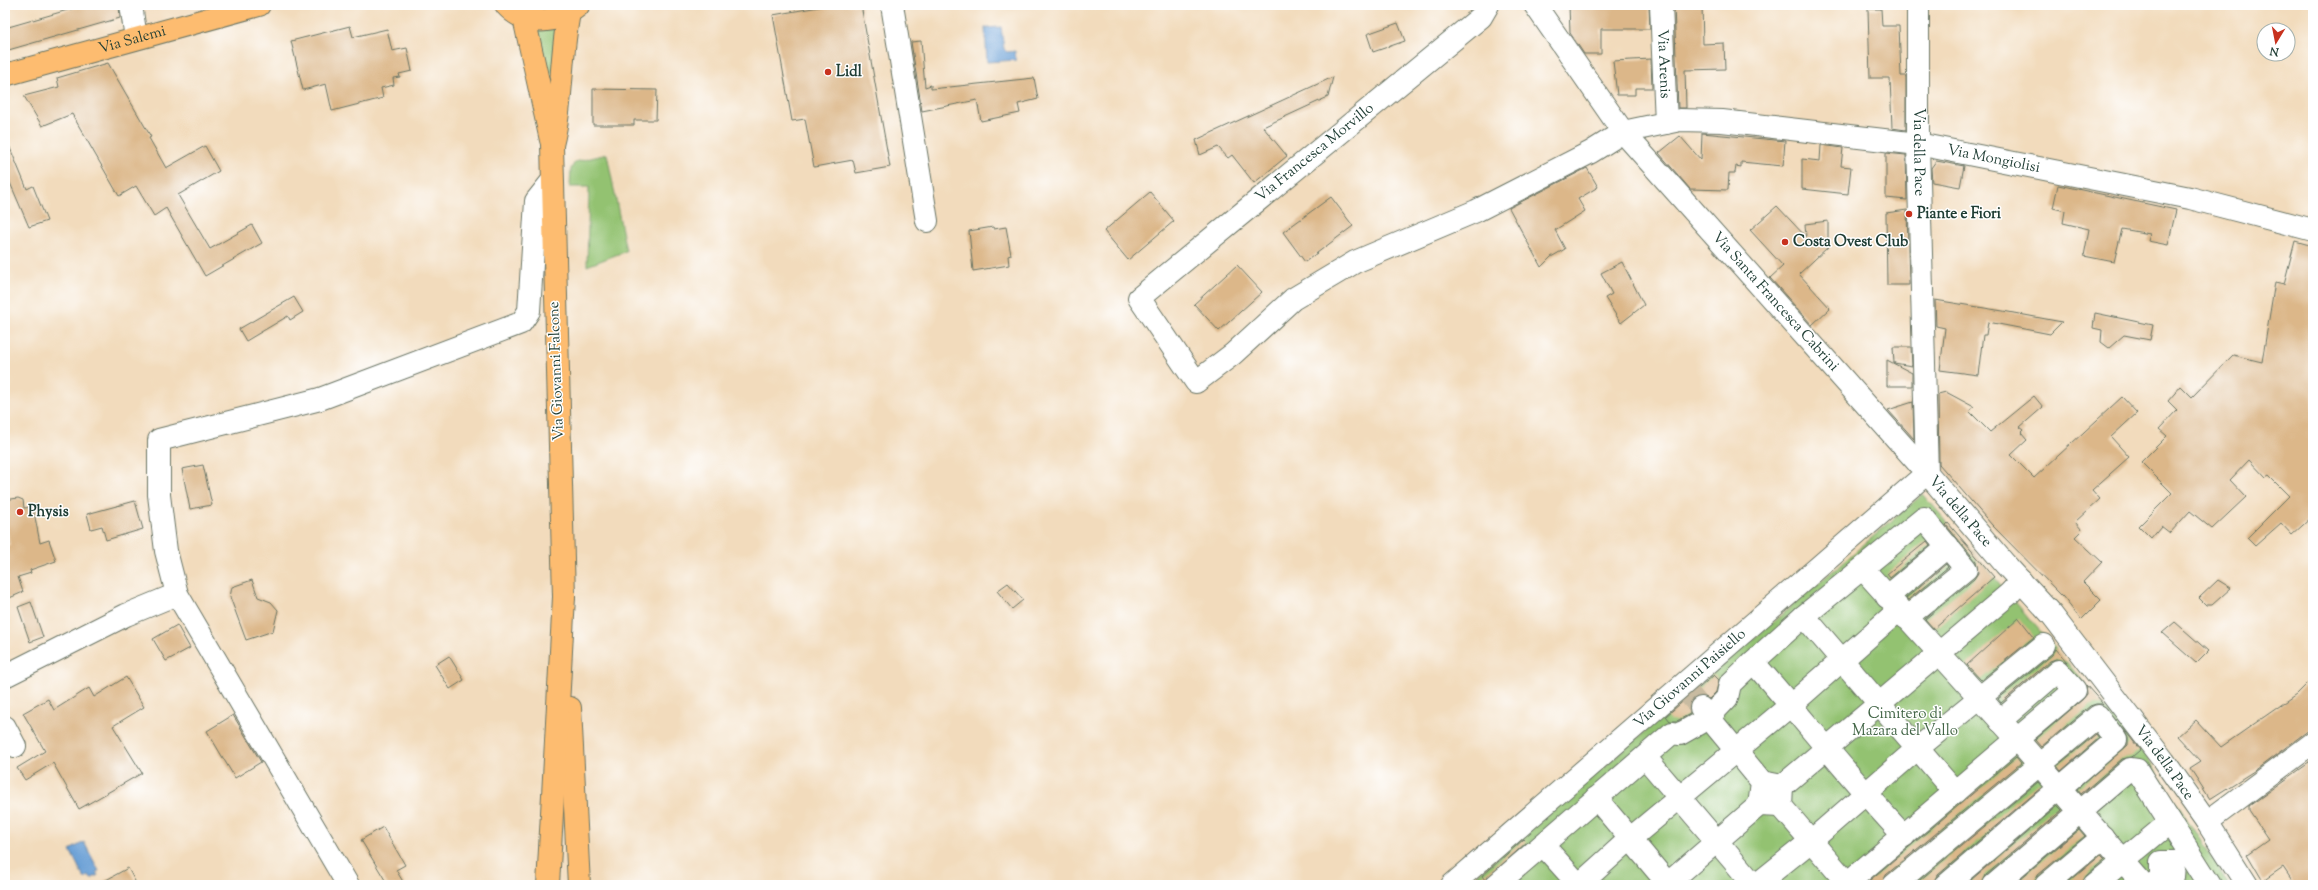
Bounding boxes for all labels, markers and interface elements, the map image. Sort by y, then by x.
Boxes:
street label: Via Salemi [96,21,168,59]
north arrow [2256,22,2296,62]
street label: Via Arenis [1652,29,1675,99]
text: N [2269,42,2281,60]
place label: Lidl [836,62,863,83]
marker: Lidl [823,67,833,77]
street label: Via Francesca Morvillo [1251,98,1379,208]
street label: Via della Pace [1907,108,1930,196]
street label: Via Mongiolisi [1945,140,2042,178]
place label: Piante e Fiori [1917,204,2002,225]
marker: Piante e Fiori [1904,209,1914,219]
street label: Via Santa Francesca Cabrini [1707,228,1843,376]
place label: Costa Ovest Club [1793,232,1908,253]
marker: Costa Ovest Club [1780,237,1790,247]
street label: Via Giovanni Falcone [544,301,570,441]
street label: Via della Pace [1923,471,1997,552]
place label: Physis [28,502,69,523]
marker: Physis [15,507,25,517]
street label: Via Giovanni Paisiello [1629,624,1751,733]
park label: Cimitero di Mazara del Vallo [1852,704,1958,742]
street label: Via della Pace [2130,721,2199,804]

